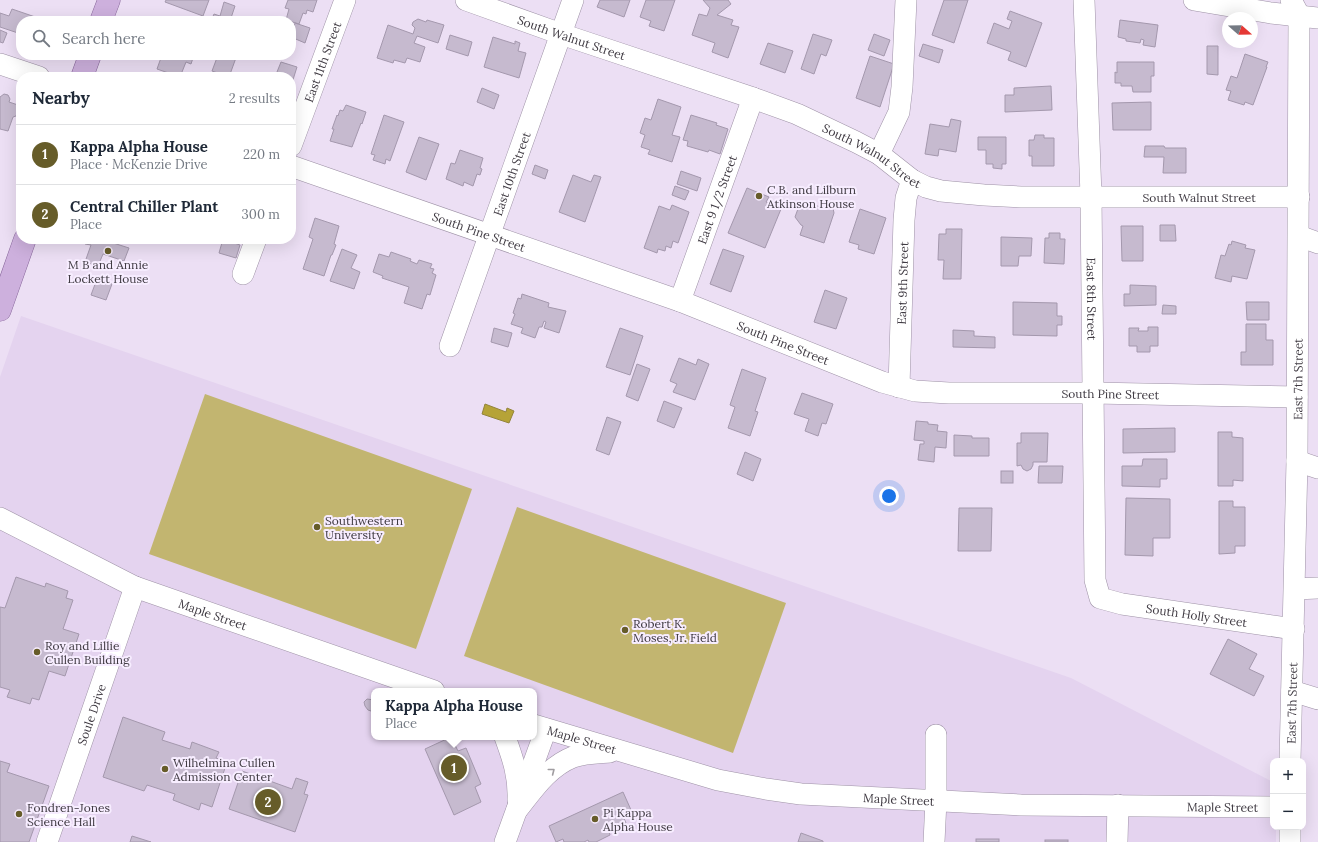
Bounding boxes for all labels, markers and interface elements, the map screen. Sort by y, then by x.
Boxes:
street label: South Walnut Street [516,12,628,63]
north arrow [1222,12,1258,48]
search box [16,16,296,60]
street label: East 11th Street [300,19,344,104]
icon: search [30,27,52,49]
text: Search here [62,29,145,48]
text: Nearby [32,87,90,109]
text: 2 results [229,90,280,107]
street label: South Walnut Street [820,120,924,191]
street label: East 10th Street [489,129,533,218]
text: Kappa Alpha House [70,137,208,156]
text: 1 [42,146,48,163]
text: 220 m [243,146,280,163]
street label: East 9 1/2 Street [694,153,740,246]
text: Place · McKenzie Drive [70,156,207,173]
place label: C.B. and Lilburn Atkinson House [766,182,856,211]
street label: South Walnut Street [1143,190,1256,205]
marker: C.B. and Lilburn Atkinson House [754,191,764,201]
text: Central Chiller Plant [70,197,219,216]
text: 2 [42,206,48,223]
text: 300 m [242,206,280,223]
street label: South Pine Street [430,208,528,254]
text: Place [70,216,102,233]
street label: East 9th Street [893,241,911,325]
marker: M B and Annie Lockett House [103,246,113,256]
place label: M B and Annie Lockett House [67,257,149,286]
street label: East 8th Street [1084,257,1100,341]
street label: South Pine Street [735,317,832,368]
street label: East 7th Street [1290,338,1305,420]
street label: South Pine Street [1061,386,1160,402]
your location [879,486,899,506]
place label: Southwestern University [325,513,403,542]
marker: Southwestern University [312,522,322,532]
street label: Maple Street [177,595,249,633]
street label: South Holly Street [1145,600,1249,630]
place label: Robert K. Moses, Jr. Field [633,616,717,645]
marker: Robert K. Moses, Jr. Field [620,625,630,635]
place label: Roy and Lillie Cullen Building [45,638,130,667]
marker: Roy and Lillie Cullen Building [32,647,42,657]
street label: East 7th Street [1283,662,1300,744]
street label: Soule Drive [74,681,109,747]
popup [371,688,537,740]
text: Kappa Alpha House [385,696,523,715]
text: Place [385,715,417,732]
street label: Maple Street [546,722,619,757]
pin: 1 [441,753,467,783]
place label: Wilhelmina Cullen Admission Center [172,755,275,784]
map controls [1270,758,1306,830]
button: + [1270,758,1306,794]
marker: Wilhelmina Cullen Admission Center [160,764,170,774]
one-way arrow [548,769,555,776]
pin: 2 [255,787,281,817]
street label: Maple Street [863,790,935,808]
button: − [1270,794,1306,830]
street label: Maple Street [1187,799,1259,814]
place label: Fondren-Jones Science Hall [27,800,111,829]
place label: Pi Kappa Alpha House [602,805,673,834]
marker: Fondren-Jones Science Hall [14,809,24,819]
marker: Pi Kappa Alpha House [590,814,600,824]

